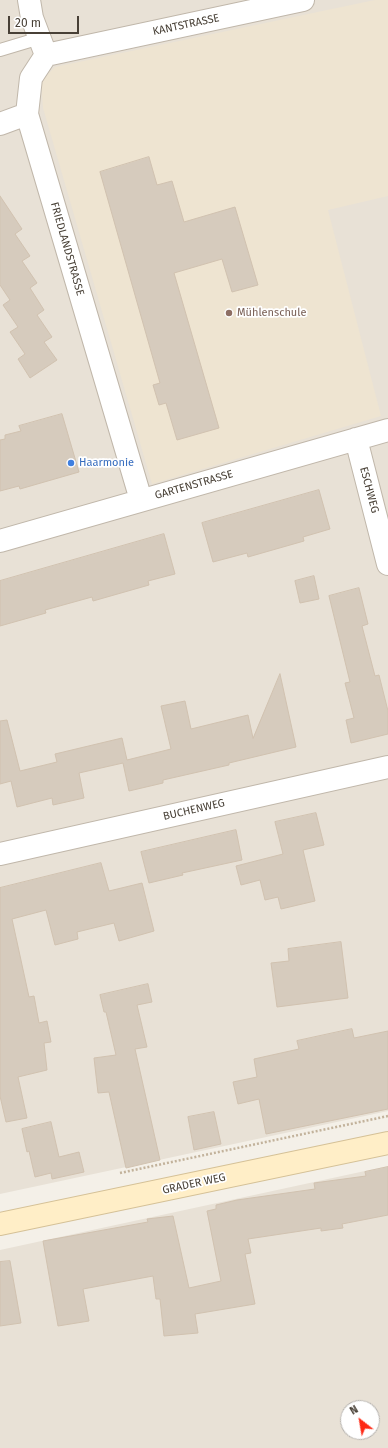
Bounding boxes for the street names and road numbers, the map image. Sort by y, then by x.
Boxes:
street label: KANTSTRASSE [151,11,221,39]
street label: FRIEDLANDSTRASSE [47,201,87,297]
street label: ESCHWEG [357,466,381,514]
street label: GARTENSTRASSE [153,468,235,502]
street label: BUCHENWEG [162,797,226,823]
street label: GRADER WEG [161,1171,227,1197]

